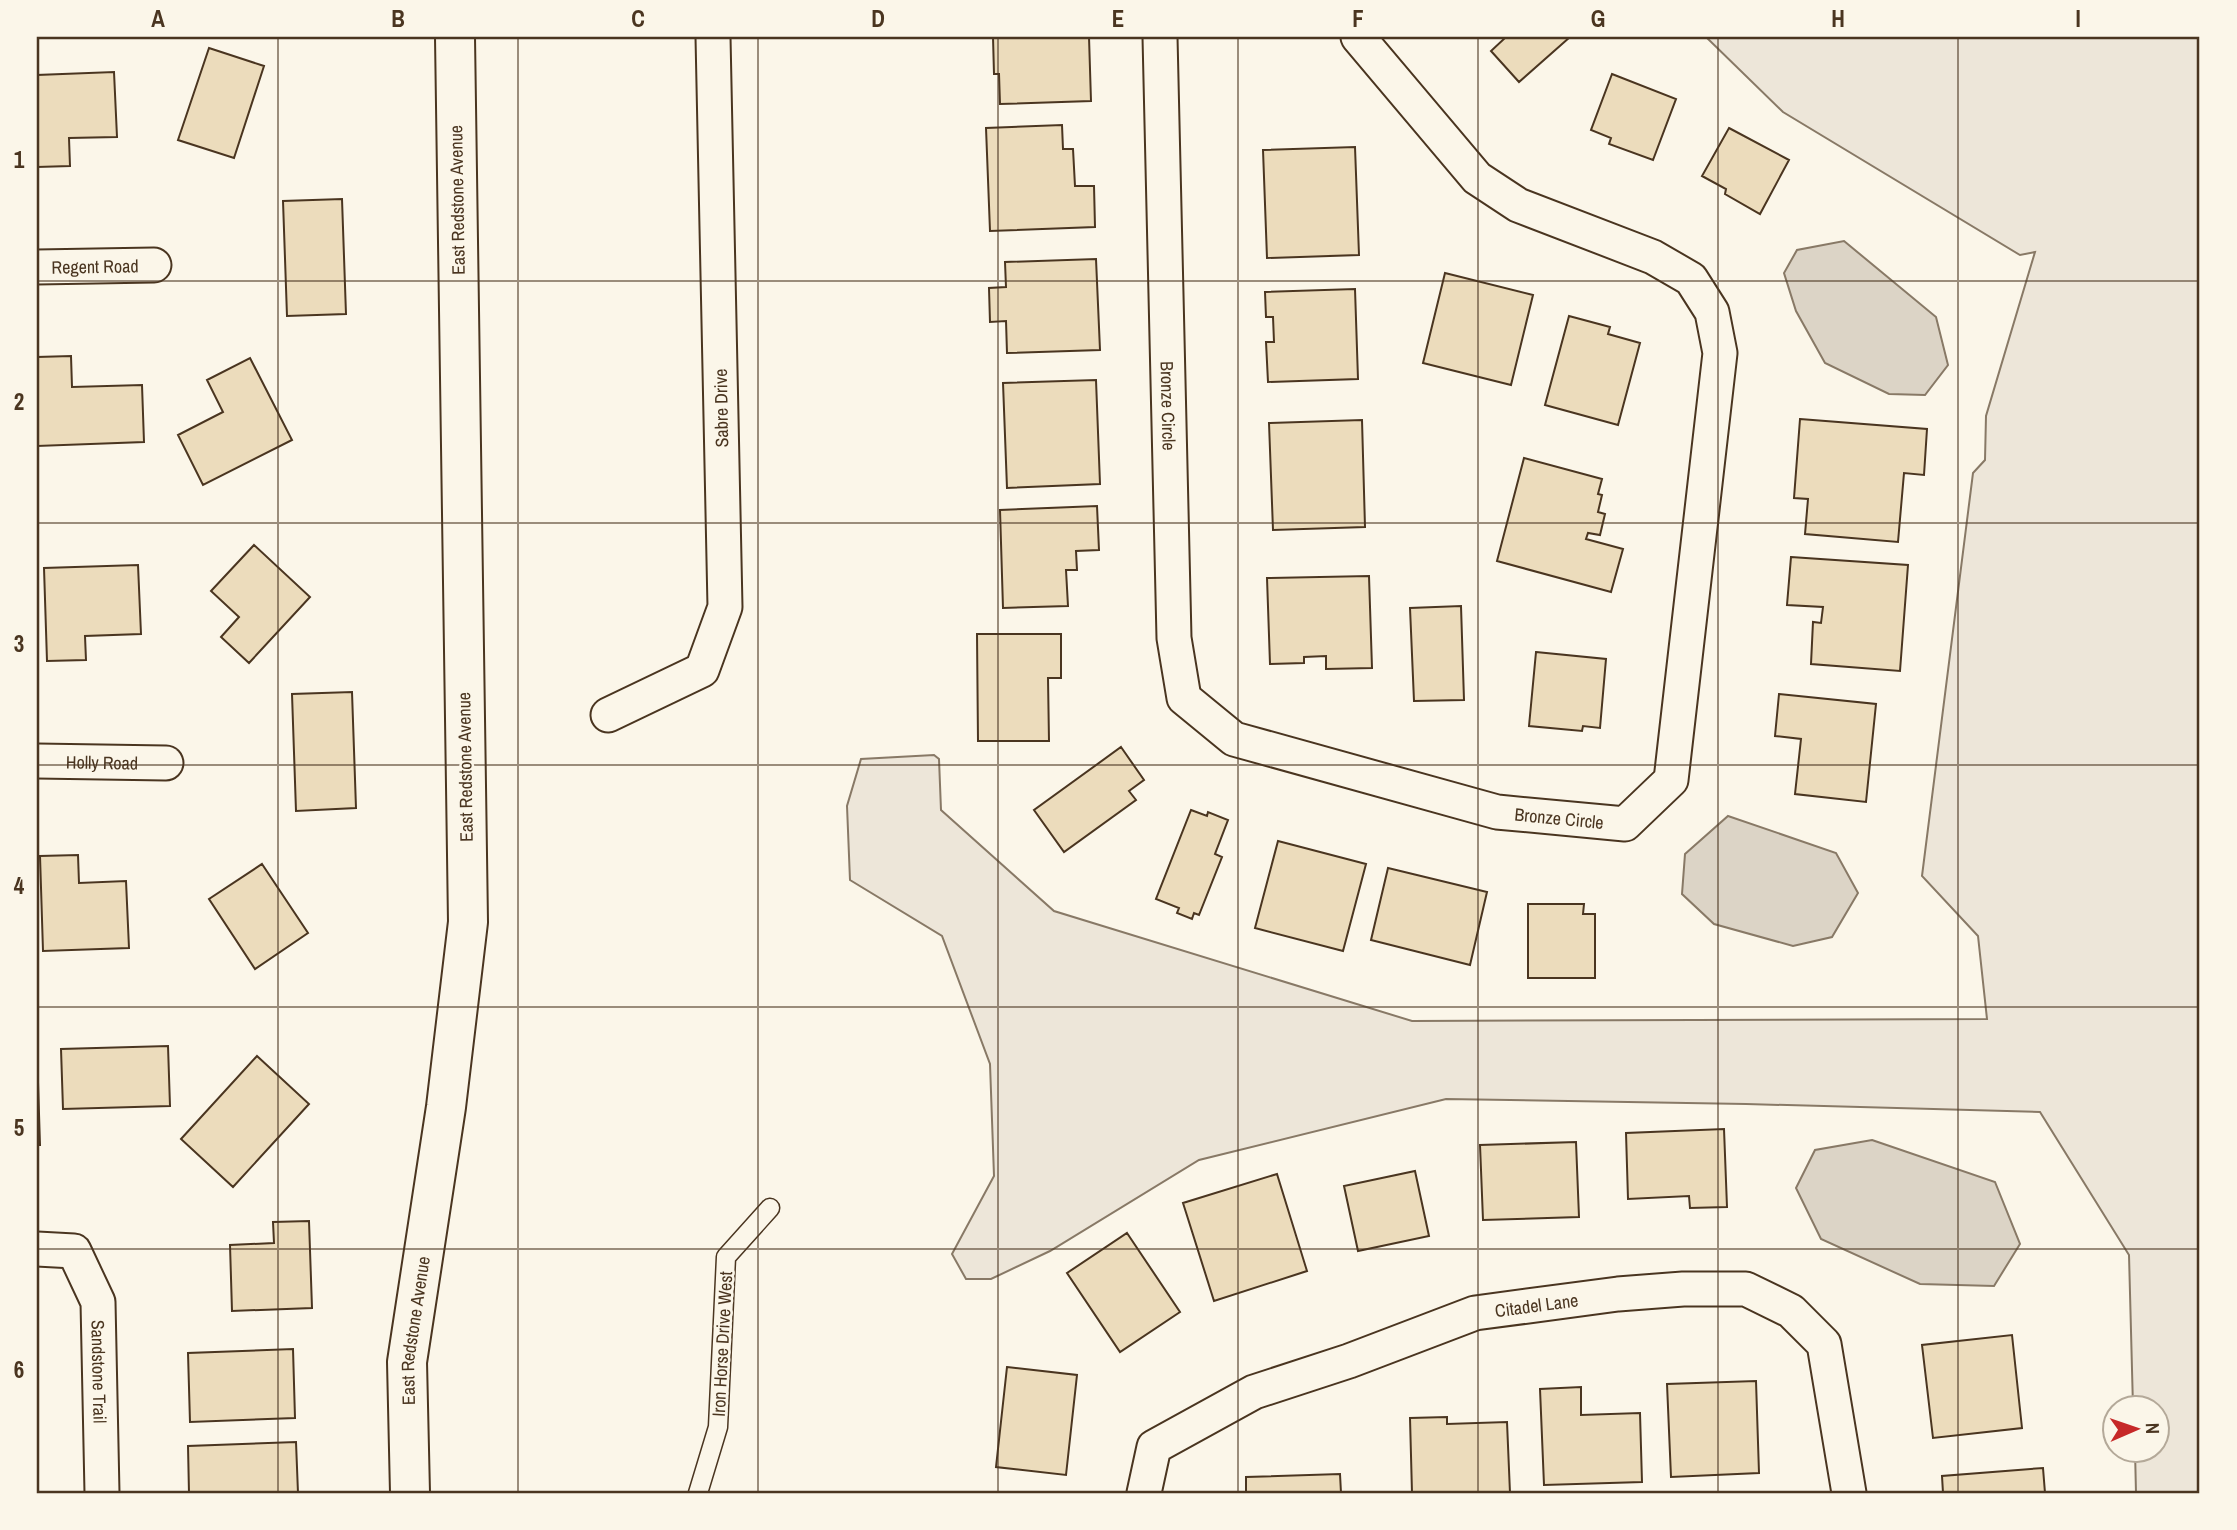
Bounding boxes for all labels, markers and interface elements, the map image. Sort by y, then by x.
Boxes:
text: A [151,3,165,34]
text: B [391,3,405,34]
text: C [631,3,645,34]
text: D [871,3,885,34]
text: E [1112,3,1124,34]
text: F [1352,3,1364,34]
text: G [1591,3,1605,34]
text: H [1831,3,1845,34]
text: I [2075,3,2081,34]
street label: East Redstone Avenue [443,125,471,275]
text: 1 [14,144,25,175]
street label: Regent Road [51,253,139,279]
street label: Bronze Circle [1155,361,1182,451]
street label: Sabre Drive [708,368,734,448]
text: 2 [14,386,24,417]
text: 3 [14,628,24,659]
street label: East Redstone Avenue [451,692,479,842]
street label: Holly Road [66,749,138,775]
street label: Bronze Circle [1513,801,1605,834]
text: 4 [14,870,25,901]
text: 5 [14,1112,24,1143]
street label: East Redstone Avenue [394,1254,436,1405]
street label: Iron Horse Drive West [706,1271,738,1417]
street label: Citadel Lane [1493,1287,1580,1323]
street label: Sandstone Trail [86,1320,113,1424]
text: 6 [14,1354,24,1385]
north arrow [2100,1394,2170,1464]
text: N [2140,1422,2166,1434]

